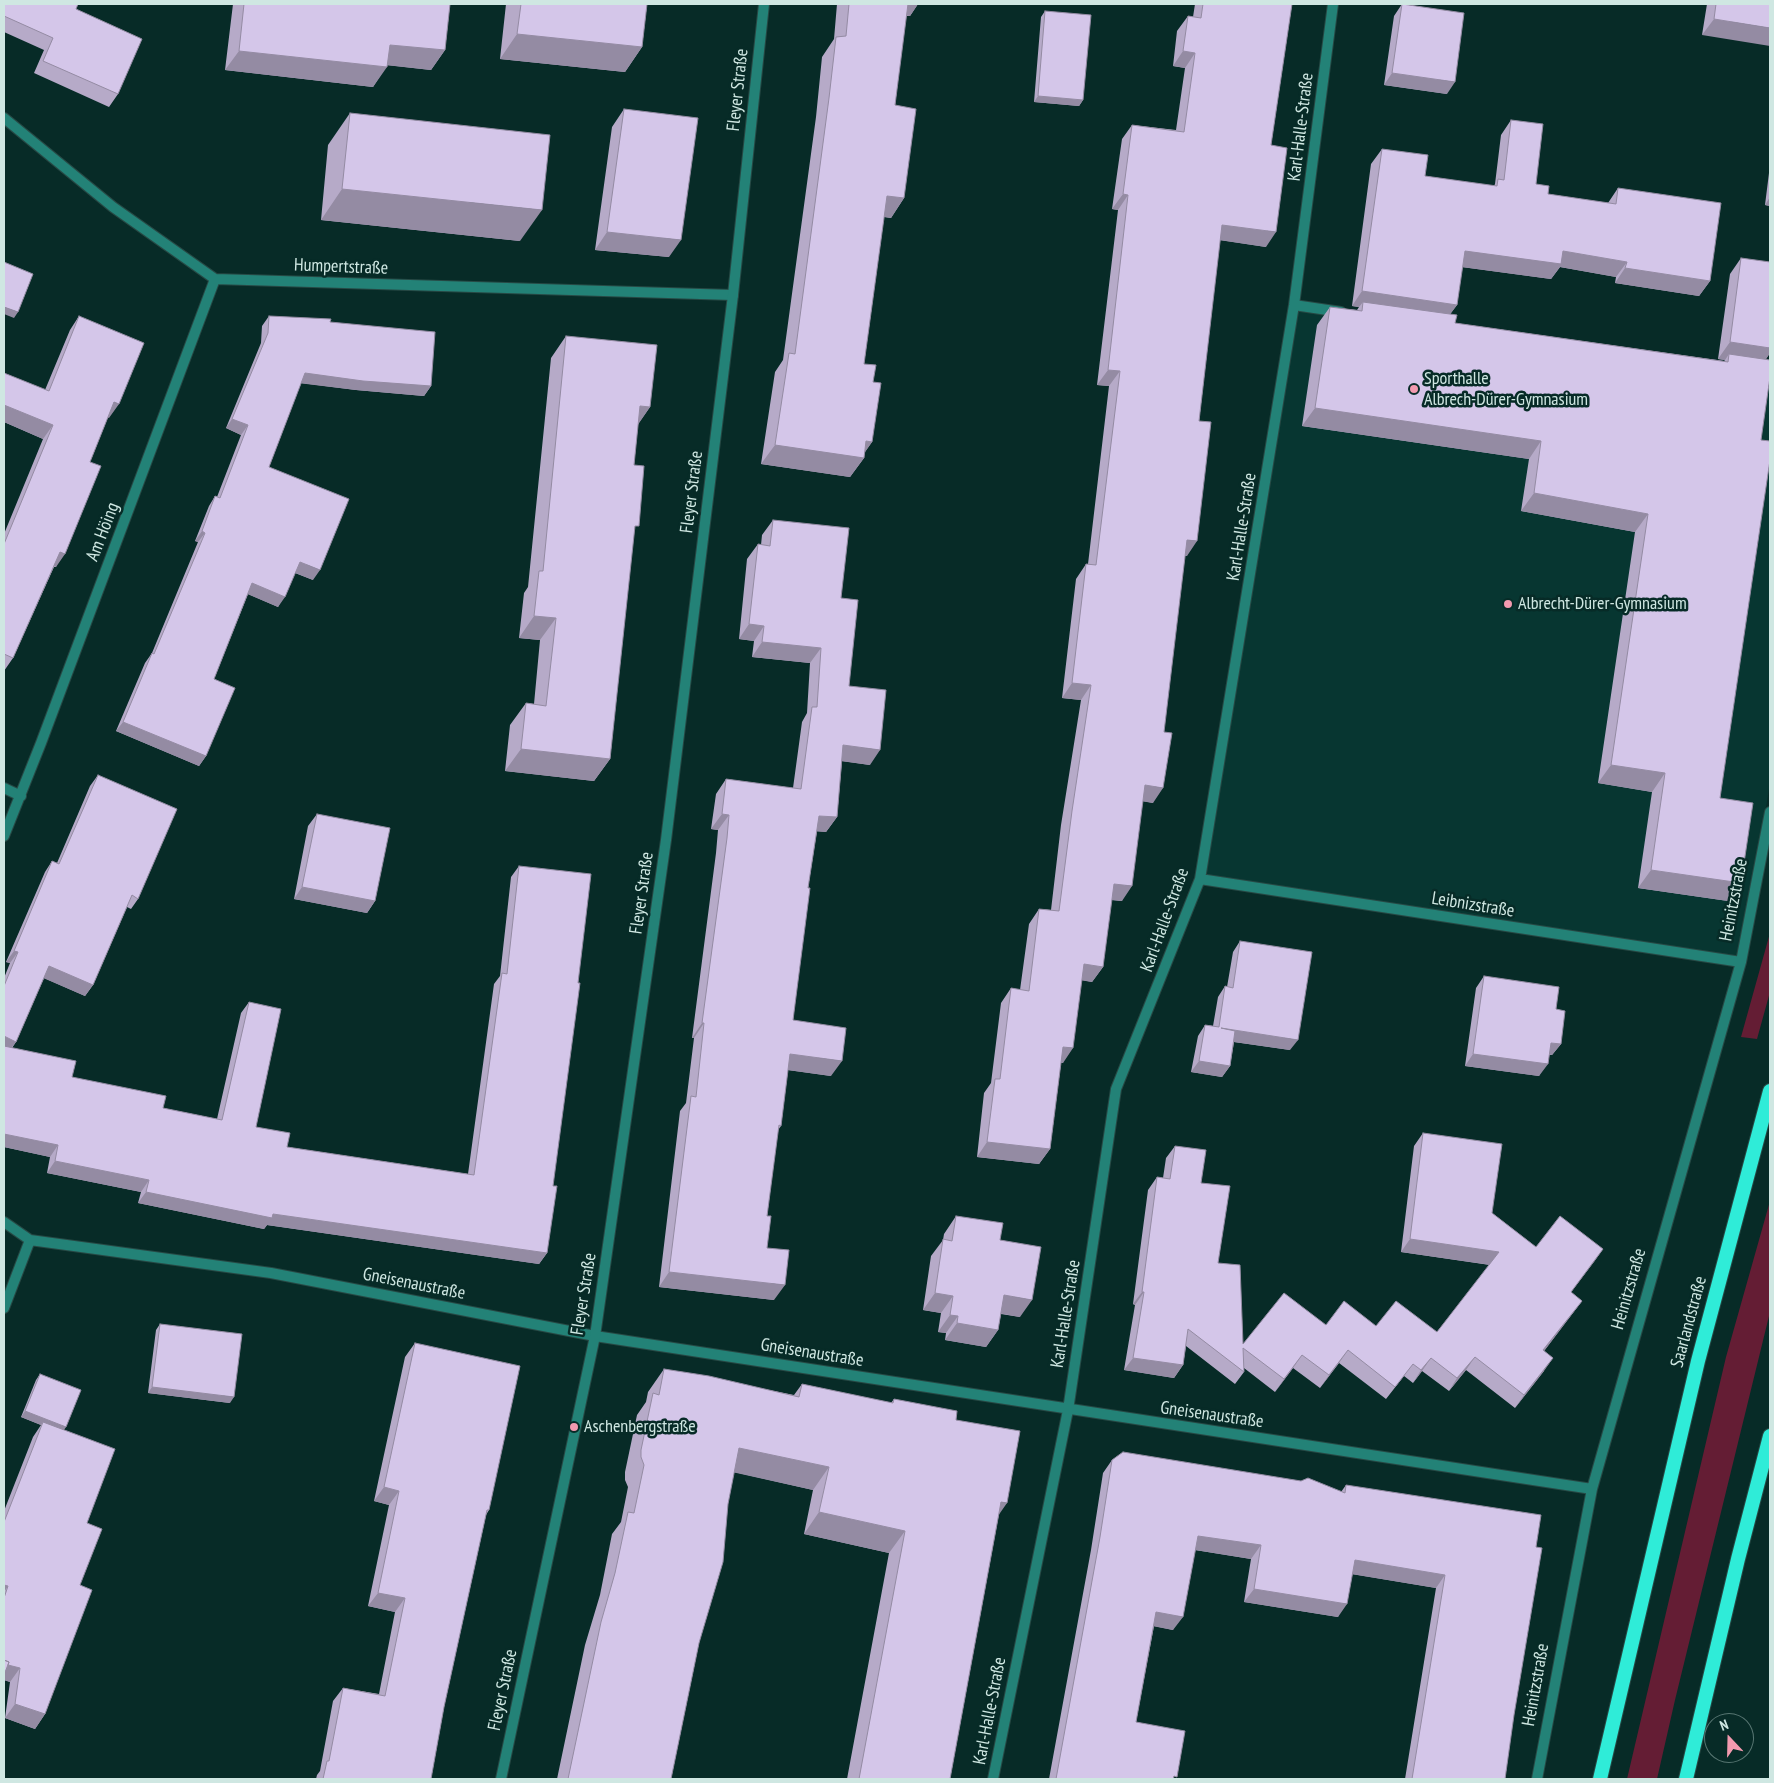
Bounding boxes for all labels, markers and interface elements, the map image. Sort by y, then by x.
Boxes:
street label: Fleyer Straße [723,48,753,132]
street label: Karl-Halle-Straße [1284,72,1318,182]
street label: Humpertstraße [294,255,388,279]
place label: Sporthalle Albrech-Dürer-Gymnasium [1424,368,1588,410]
marker: Sporthalle Albrech-Dürer-Gymnasium [1408,383,1420,395]
street label: Fleyer Straße [676,450,708,534]
street label: Karl-Halle-Straße [1223,471,1261,583]
street label: Am Höing [82,500,124,564]
place label: Albrecht-Dürer-Gymnasium [1518,593,1687,615]
marker: Albrecht-Dürer-Gymnasium [1502,598,1514,610]
street label: Fleyer Straße [626,851,658,935]
street label: Heinitzstraße [1715,857,1753,943]
street label: Karl-Halle-Straße [1136,865,1194,975]
street label: Leibnizstraße [1430,888,1516,922]
street label: Heinitzstraße [1607,1246,1651,1332]
street label: Fleyer Straße [567,1251,601,1337]
street label: Karl-Halle-Straße [1047,1258,1085,1370]
street label: Gneisenaustraße [361,1263,467,1305]
street label: Saarlandstraße [1666,1274,1712,1370]
street label: Gneisenaustraße [759,1334,865,1372]
street label: Gneisenaustraße [1159,1397,1265,1433]
place label: Aschenbergstraße [584,1416,696,1438]
marker: Aschenbergstraße [568,1421,580,1433]
street label: Heinitzstraße [1518,1642,1554,1728]
street label: Fleyer Straße [484,1647,522,1733]
street label: Karl-Halle-Straße [969,1655,1011,1767]
north arrow [1704,1713,1754,1763]
text: N [1717,1715,1731,1735]

